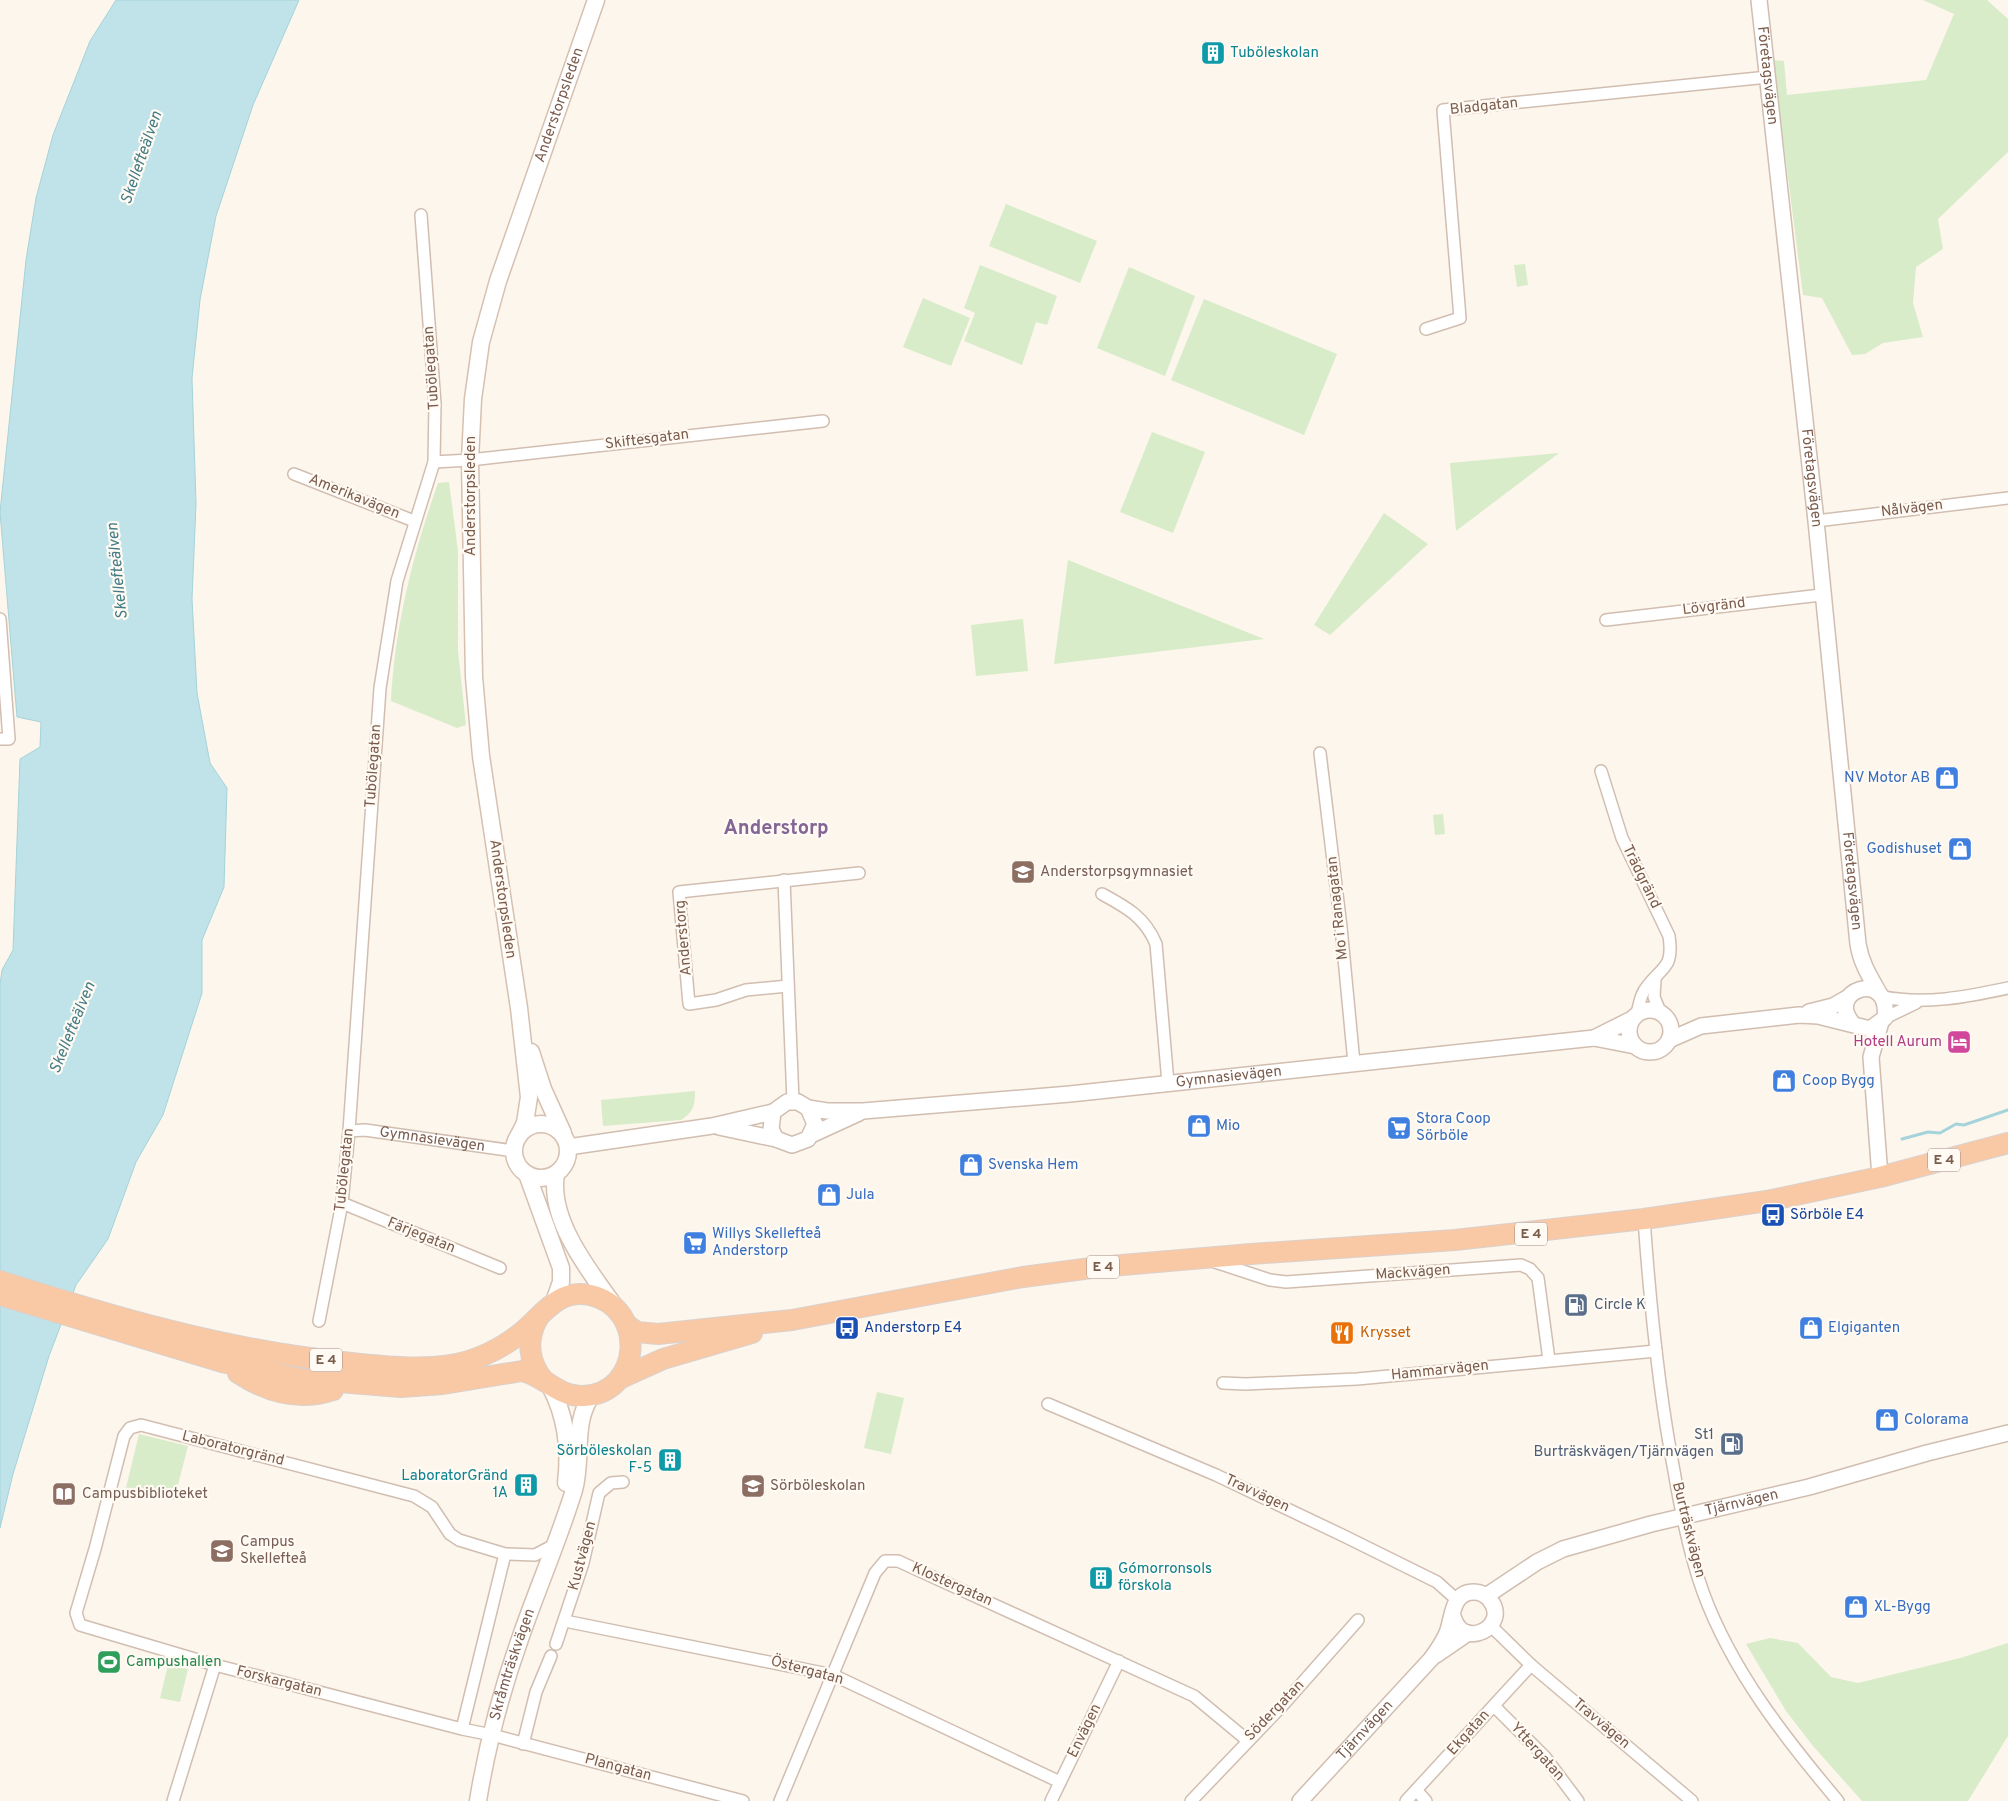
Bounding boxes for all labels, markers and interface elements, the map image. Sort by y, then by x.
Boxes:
street label: Företagsvägen [1752,25,1782,126]
building icon: Tuböleskolan [1200,40,1226,66]
place label: Tuböleskolan [1230,44,1319,63]
street label: Anderstorpsleden [531,45,588,165]
street label: Bladgatan [1449,94,1519,120]
water label: Skellefteälven [117,109,167,207]
street label: Tubölegatan [420,325,444,411]
street label: Skiftesgatan [604,425,690,455]
street label: Företagsvägen [1796,428,1826,528]
street label: Anderstorpsleden [462,436,481,556]
street label: Amerikavägen [306,470,402,524]
street label: Nålvägen [1880,496,1944,522]
water label: Skellefteälven [103,521,133,620]
street label: Lövgränd [1681,594,1747,620]
street label: Tubölegatan [362,723,386,809]
shop icon: NV Motor AB [1934,765,1960,791]
place label: NV Motor AB [1844,769,1930,788]
district label: Anderstorp [723,816,829,842]
street label: Företagsvägen [1837,831,1866,931]
shop icon: Godishuset [1947,836,1973,862]
street label: Anderstorpsleden [484,838,520,960]
place label: Godishuset [1866,840,1942,859]
street label: Trädgränd [1617,842,1665,912]
street label: Mo i Ranagatan [1323,855,1353,961]
school or university icon: Anderstorpsgymnasiet [1010,859,1036,885]
place label: Anderstorpsgymnasiet [1040,863,1193,882]
street label: Anderstorg [671,899,697,977]
water label: Skellefteälven [46,979,101,1077]
hotel icon: Hotell Aurum [1946,1029,1972,1055]
place label: Hotell Aurum [1853,1033,1942,1052]
street label: Gymnasievägen [1175,1062,1283,1092]
shop icon: Coop Bygg [1771,1068,1797,1094]
place label: Coop Bygg [1802,1072,1875,1091]
place label: Stora Coop Sörböle [1416,1110,1491,1146]
shop icon: Mio [1186,1113,1212,1139]
supermarket icon: Stora Coop Sörböle [1386,1115,1412,1141]
place label: Mio [1216,1117,1240,1136]
street label: Gymnasievägen [378,1123,486,1156]
street label: Tubölegatan [331,1127,359,1213]
road number: E 4 [1928,1148,1960,1172]
shop icon: Svenska Hem [958,1152,984,1178]
place label: Svenska Hem [988,1156,1078,1175]
shop icon: Jula [816,1182,842,1208]
place label: Jula [846,1186,874,1205]
bus stop icon: Sörböle E4 [1760,1202,1786,1228]
place label: Sörböle E4 [1790,1206,1864,1225]
street label: Färjegatan [384,1214,458,1258]
road number: E 4 [1515,1222,1547,1246]
place label: Willys Skellefteå Anderstorp [712,1225,821,1261]
supermarket icon: Willys Skellefteå Anderstorp [682,1230,708,1256]
road number: E 4 [1087,1256,1119,1278]
street label: Mackvägen [1375,1261,1451,1285]
fuel station icon: Circle K [1563,1292,1589,1318]
place label: Circle K [1594,1296,1646,1315]
bus stop icon: Anderstorp E4 [834,1315,860,1341]
shop icon: Elgiganten [1798,1315,1824,1341]
place label: Anderstorp E4 [864,1319,962,1338]
place label: Elgiganten [1828,1319,1900,1338]
restaurant icon: Krysset [1329,1320,1355,1346]
place label: Krysset [1360,1324,1411,1343]
road number: E 4 [310,1348,342,1372]
street label: Hammarvägen [1390,1356,1490,1386]
shop icon: Colorama [1874,1407,1900,1433]
place label: Colorama [1904,1411,1969,1430]
place label: St1 Burträskvägen/Tjärnvägen [1533,1426,1714,1462]
street label: Laboratorgränd [180,1427,286,1471]
fuel station icon: St1 Burträskvägen/Tjärnvägen [1719,1431,1745,1457]
place label: Sörböleskolan F-5 [556,1442,652,1478]
building icon: Sörböleskolan F-5 [657,1447,683,1473]
place label: LaboratorGränd 1A [401,1467,508,1503]
street label: Travvägen [1222,1471,1292,1517]
building icon: LaboratorGränd 1A [513,1472,539,1498]
school or university icon: Sörböleskolan [740,1473,766,1499]
place label: Sörböleskolan [770,1477,866,1496]
street label: Burträskvägen [1667,1480,1709,1580]
library icon: Campusbiblioteket [51,1481,77,1507]
place label: Campusbiblioteket [82,1485,208,1504]
street label: Tjärnvägen [1703,1485,1780,1521]
street label: Kustvägen [565,1519,601,1593]
place label: Campus Skellefteå [240,1533,307,1569]
school or university icon: Campus Skellefteå [209,1538,235,1564]
street label: Klostergatan [909,1559,995,1611]
place label: Gómorronsols förskola [1118,1560,1212,1596]
building icon: Gómorronsols förskola [1088,1565,1114,1591]
shop icon: XL-Bygg [1843,1594,1869,1620]
place label: XL-Bygg [1874,1598,1931,1617]
street label: Skråmträskvägen [486,1606,540,1723]
sports icon: Campushallen [96,1649,122,1675]
street label: Östergatan [768,1651,846,1690]
place label: Campushallen [126,1653,222,1672]
street label: Forskargatan [234,1662,324,1702]
street label: Södergatan [1241,1676,1309,1746]
street label: Travvägen [1568,1694,1634,1754]
street label: Tjärnvägen [1333,1696,1397,1764]
street label: Envägen [1064,1701,1106,1761]
street label: Ekgatan [1444,1706,1494,1760]
street label: Yttergatan [1506,1719,1568,1785]
street label: Plangatan [583,1750,653,1786]

